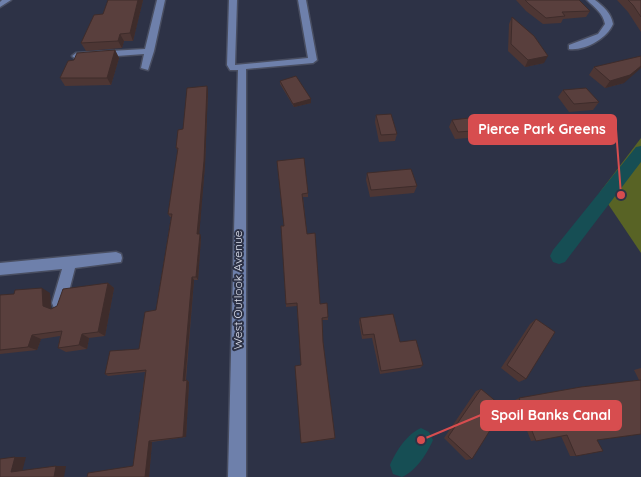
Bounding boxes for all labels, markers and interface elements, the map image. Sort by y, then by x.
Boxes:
callout: Pierce Park Greens [469,115,616,144]
text: Pierce Park Greens [478,120,606,138]
street label: West Outlook Avenue [230,230,245,350]
callout: Spoil Banks Canal [481,401,621,430]
text: Spoil Banks Canal [491,406,611,424]

